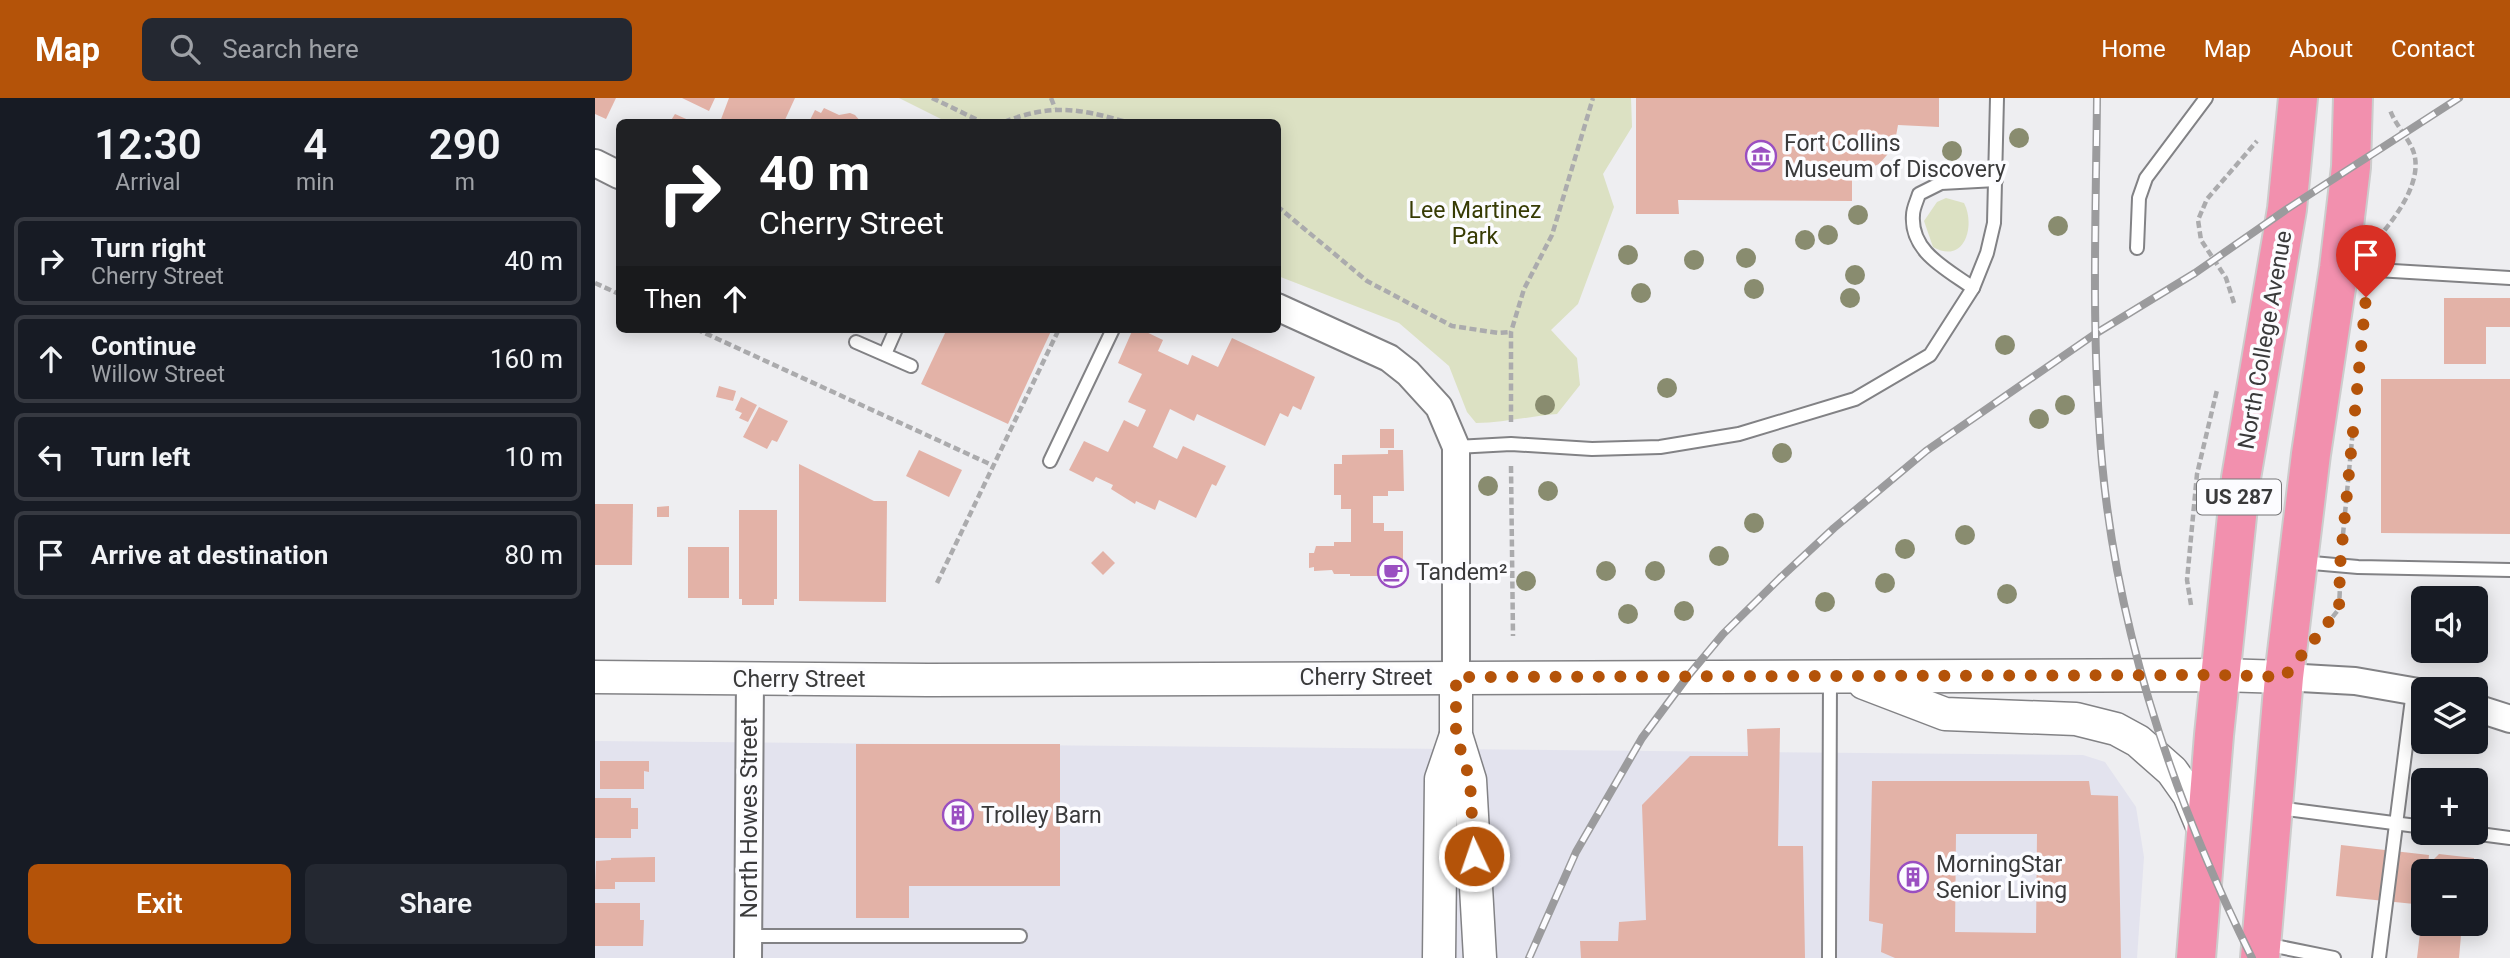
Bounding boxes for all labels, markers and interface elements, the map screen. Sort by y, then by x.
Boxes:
search box [142,18,632,81]
text: Map [35,30,100,69]
icon: search [166,30,204,68]
text: Search here [222,34,359,64]
text: Home [2101,35,2166,63]
text: Map [2204,35,2251,63]
text: About [2289,35,2353,63]
text: Contact [2391,35,2475,63]
text: 12:30 [94,120,202,169]
text: 4 [303,120,327,169]
text: 290 [429,120,501,169]
place label: Fort Collins Museum of Discovery [1784,130,2006,183]
museum icon: Fort Collins Museum of Discovery [1744,139,1778,173]
text: 40 m [759,145,870,202]
icon: right [644,147,735,238]
text: Arrival [115,169,181,196]
text: min [296,169,334,196]
text: m [455,169,475,196]
park label: Lee Martinez Park [1409,197,1541,250]
text: Cherry Street [759,204,944,242]
pin [2336,225,2396,297]
street label: North College Avenue [2232,229,2298,451]
text: Turn right [91,233,206,263]
icon: arrive [2347,236,2385,274]
icon: right [32,242,70,280]
text: 40 m [505,246,563,276]
text: Cherry Street [91,263,224,290]
icon: ahead [716,280,754,318]
text: Then [644,284,702,314]
text: Continue [91,331,196,361]
icon: ahead [32,340,70,378]
text: 160 m [490,344,563,374]
text: Willow Street [91,361,225,388]
icon: left [32,438,70,476]
text: Turn left [91,442,190,472]
text: 10 m [505,442,563,472]
road number: US 287 [2197,480,2281,514]
icon: arrive [32,536,70,574]
text: Arrive at destination [91,540,328,570]
text: 80 m [505,540,563,570]
cafe icon: Tandem² [1376,555,1410,589]
place label: Tandem² [1416,559,1507,586]
map controls [2411,586,2488,936]
button: sound [2411,586,2488,663]
street label: Cherry Street [1300,664,1432,691]
street label: Cherry Street [733,666,865,693]
button: layers [2411,677,2488,754]
street label: North Howes Street [736,717,763,919]
button: + [2411,768,2488,845]
building icon: Trolley Barn [941,798,975,832]
place label: Trolley Barn [981,802,1102,829]
position arrow [1437,819,1511,893]
place label: MorningStar Senior Living [1936,851,2067,904]
button: − [2411,859,2488,936]
building icon: MorningStar Senior Living [1896,860,1930,894]
button: Exit [28,864,291,944]
button: Share [305,864,567,944]

